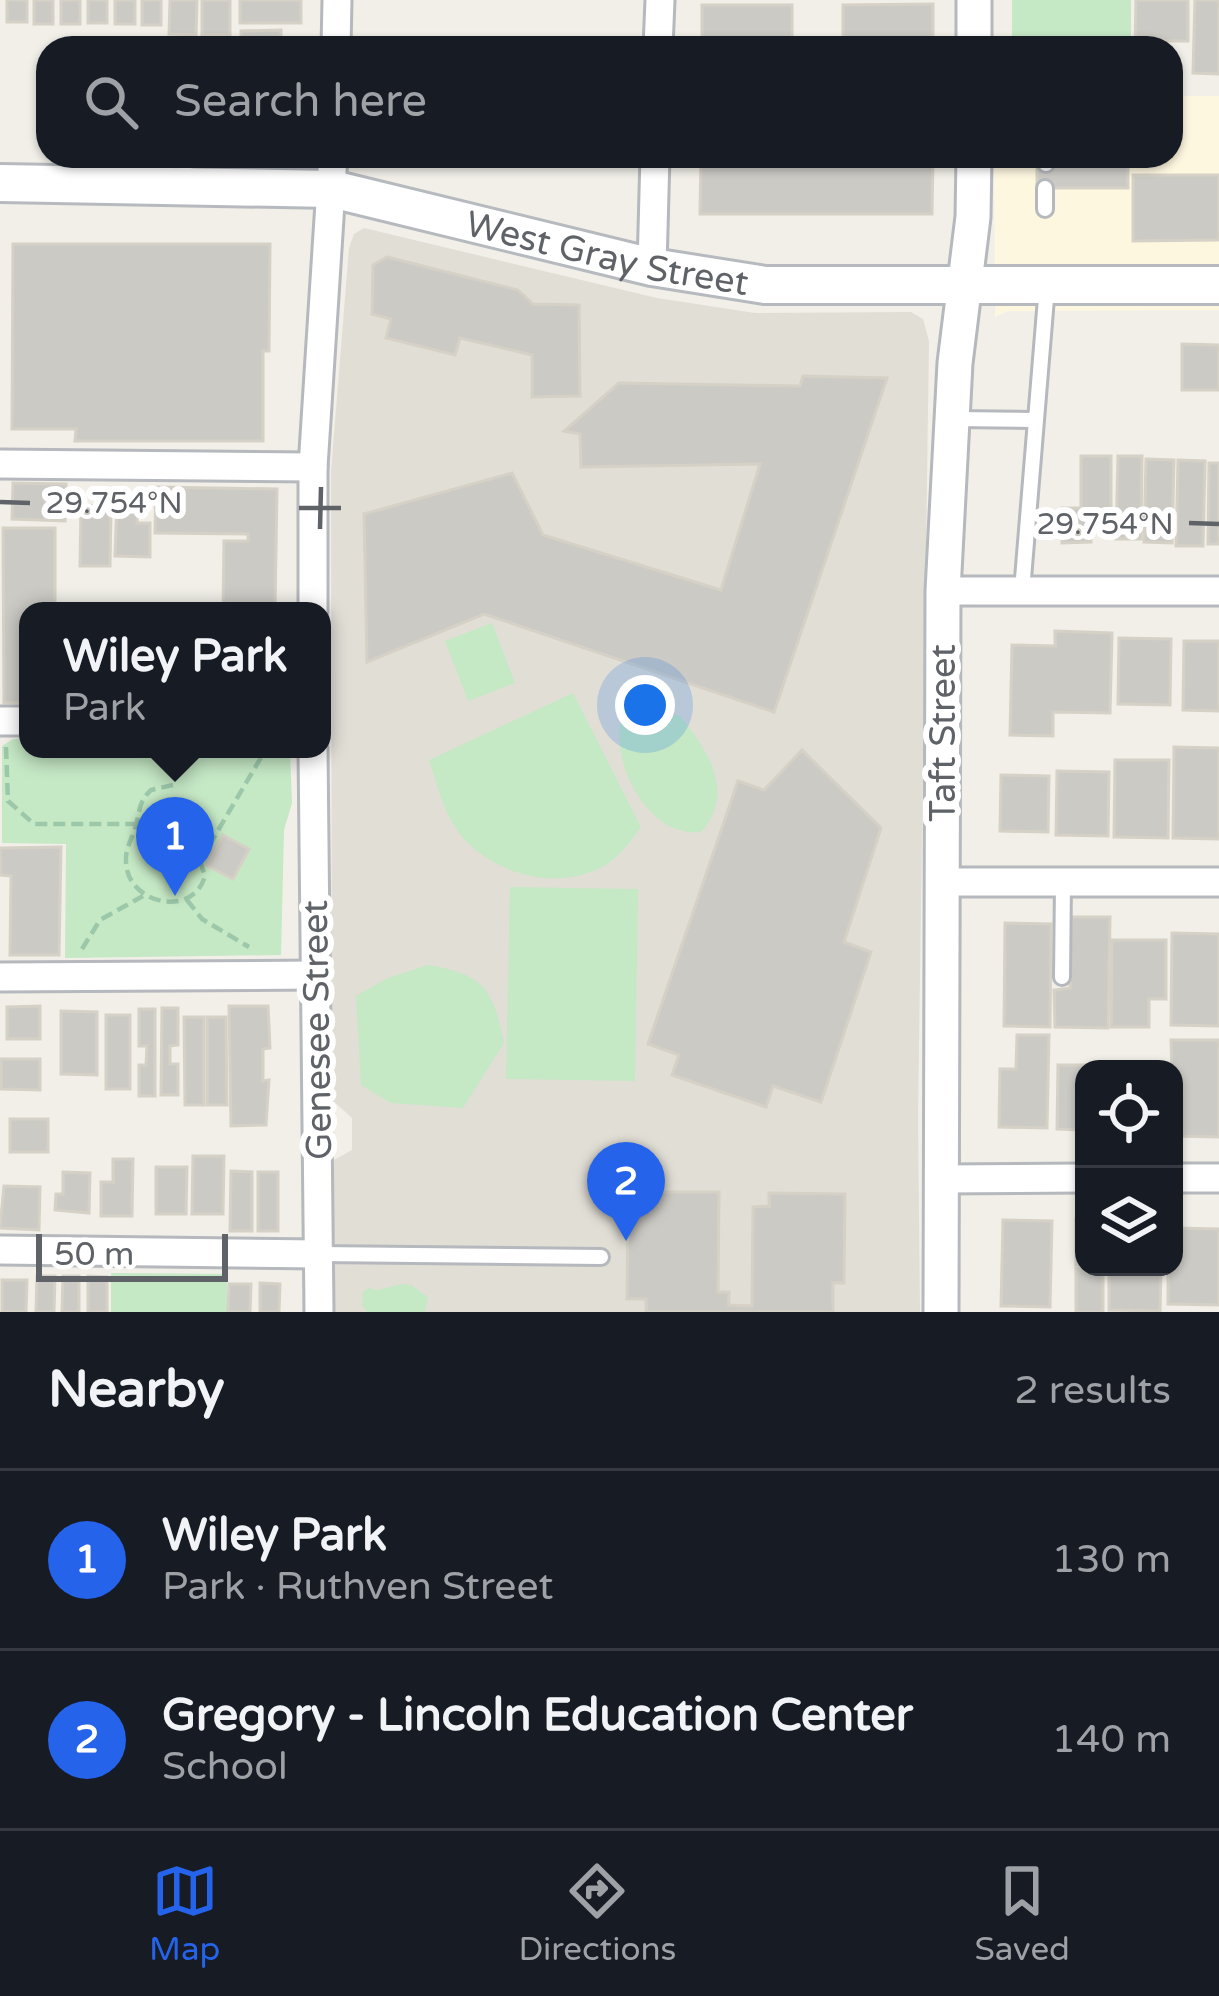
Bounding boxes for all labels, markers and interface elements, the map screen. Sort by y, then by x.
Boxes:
search box [36,36,1183,168]
icon: search [78,69,144,135]
text: Search here [174,75,427,129]
street label: West Gray Street [461,202,752,305]
text: 29.754°N [45,485,183,522]
text: 29.754°N [1036,506,1174,543]
popup [19,602,331,758]
text: Wiley Park [63,630,287,684]
street label: Taft Street [922,644,965,822]
your location [615,675,675,735]
text: Park [63,684,146,731]
pin: 1 [136,797,214,896]
street label: Genesee Street [294,900,341,1160]
map controls [1075,1060,1183,1276]
button: locate [1075,1060,1183,1168]
pin: 2 [587,1142,665,1241]
button: layers [1075,1168,1183,1276]
scale bar [36,1228,228,1281]
text: 50 m [54,1235,134,1274]
text: Nearby [48,1359,225,1421]
text: 2 results [1014,1367,1171,1414]
text: Wiley Park [162,1509,387,1563]
text: 1 [75,1536,99,1583]
text: 130 m [1052,1536,1171,1583]
text: Park · Ruthven Street [162,1563,553,1610]
text: Gregory - Lincoln Education Center [162,1689,913,1743]
text: 2 [75,1716,99,1763]
text: 140 m [1052,1716,1171,1763]
text: School [162,1743,288,1790]
tab: Map [149,1858,220,1969]
tab: Directions [518,1858,676,1969]
tab: Saved [975,1858,1070,1969]

